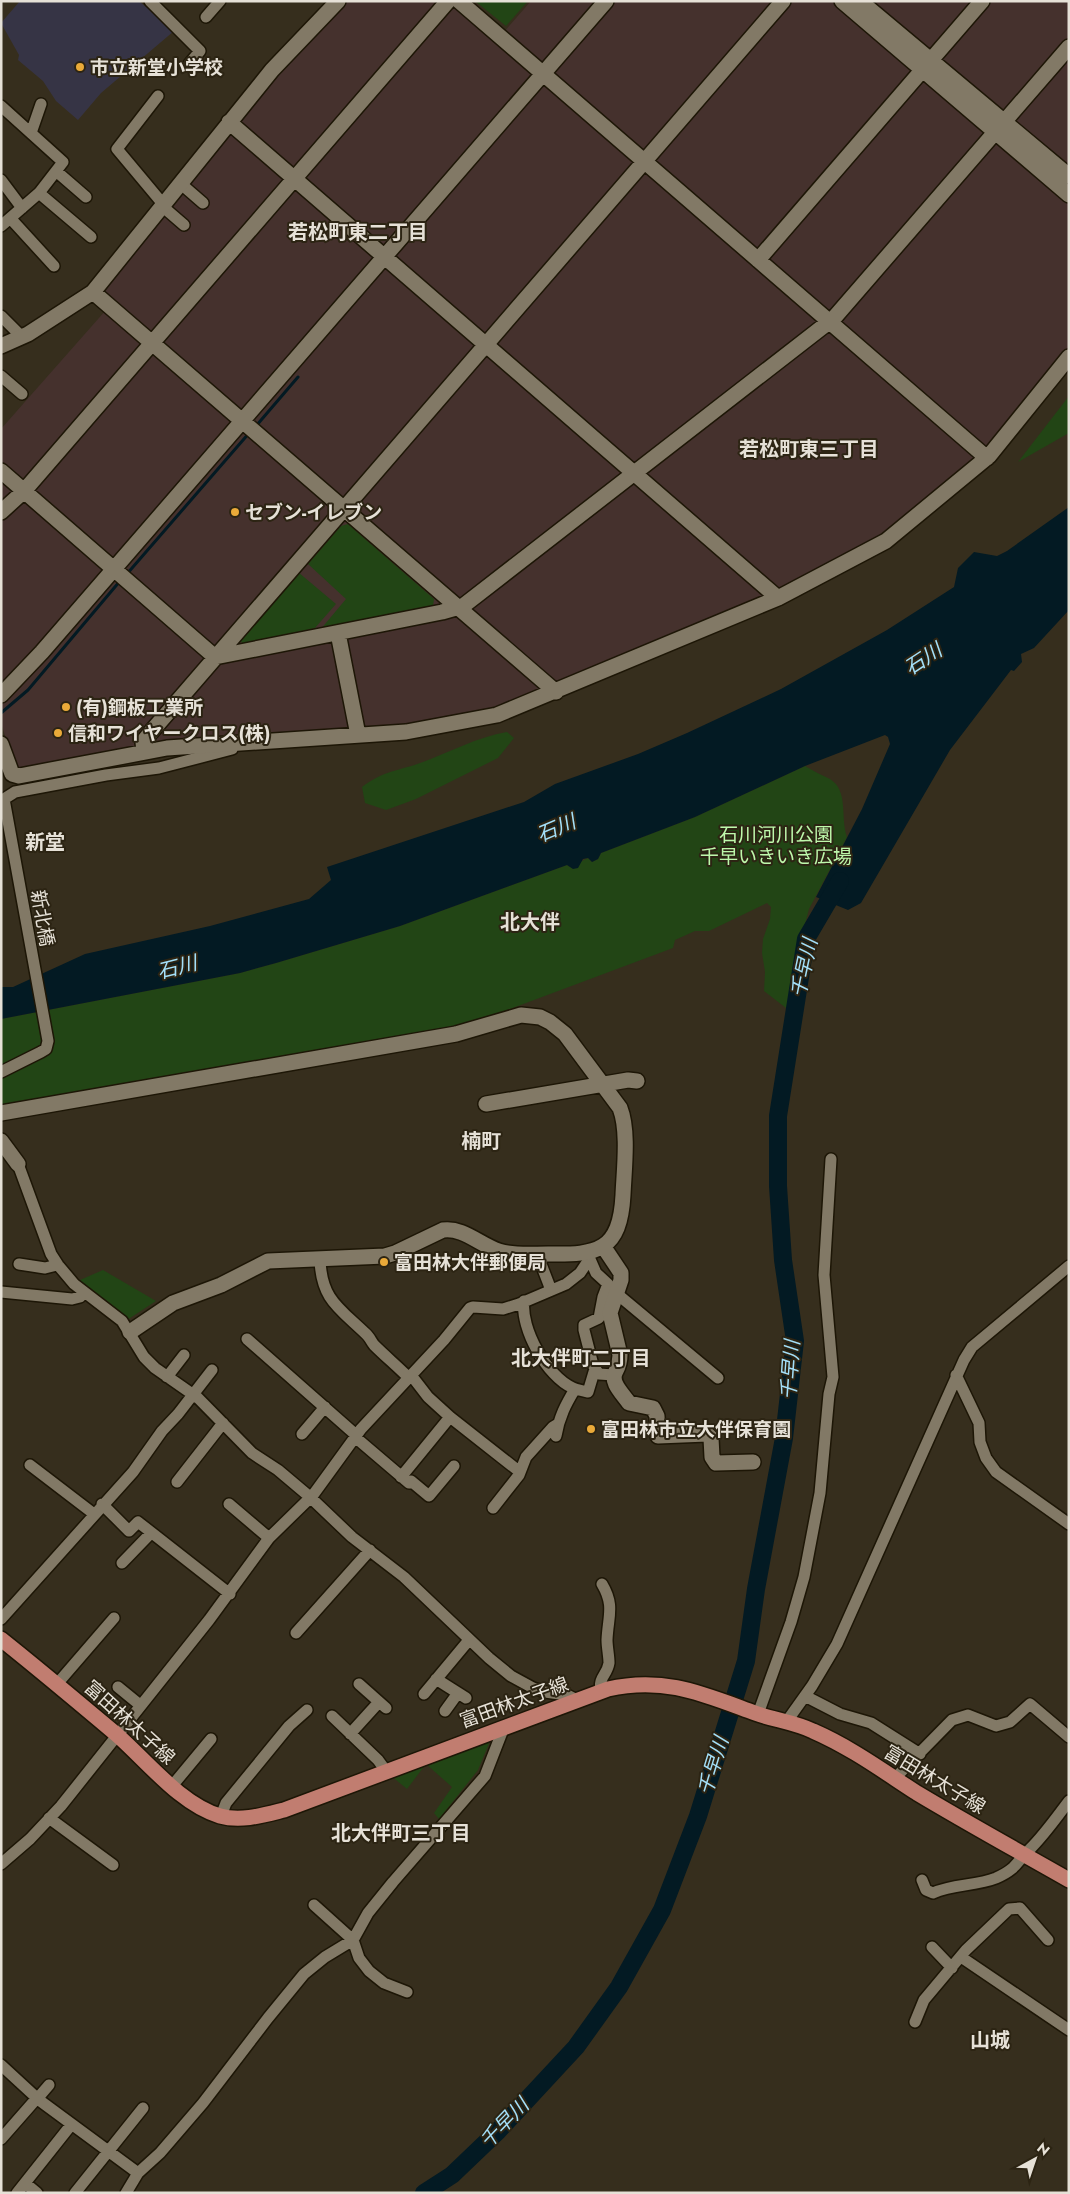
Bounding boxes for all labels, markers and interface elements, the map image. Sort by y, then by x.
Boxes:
place label: 市立新堂小学校 [90,54,223,81]
marker: 市立新堂小学校 [74,61,86,73]
district label: 若松町東二丁目 [288,218,428,247]
district label: 若松町東三丁目 [739,435,879,464]
place label: セブン-イレブン [245,499,382,526]
marker: セブン-イレブン [229,506,241,518]
water label: 石川 [899,635,950,682]
place label: (有)鋼板工業所 [76,694,203,721]
marker: (有)鋼板工業所 [60,701,72,713]
place label: 信和ワイヤークロス(株) [68,720,270,747]
marker: 信和ワイヤークロス(株) [52,727,64,739]
water label: 石川 [532,807,582,850]
park label: 石川河川公園 千早いきいき広場 [700,821,852,870]
district label: 新堂 [25,828,65,857]
street label: 新北橋 [24,888,61,949]
district label: 北大伴 [500,908,560,937]
water label: 千早川 [784,934,825,1000]
water label: 石川 [154,948,202,986]
district label: 楠町 [461,1127,501,1156]
place label: 富田林大伴郵便局 [394,1249,546,1276]
marker: 富田林大伴郵便局 [378,1256,390,1268]
water label: 千早川 [774,1337,807,1401]
district label: 北大伴町二丁目 [511,1344,651,1373]
place label: 富田林市立大伴保育園 [601,1416,791,1443]
marker: 富田林市立大伴保育園 [585,1423,597,1435]
street label: 富田林太子線 [456,1670,572,1735]
street label: 富田林太子線 [78,1674,181,1771]
water label: 千早川 [691,1731,737,1799]
street label: 富田林太子線 [879,1738,991,1820]
district label: 北大伴町三丁目 [331,1819,471,1848]
district label: 山城 [970,2026,1010,2055]
water label: 千早川 [473,2090,537,2155]
north arrow [1010,2134,1060,2184]
text: N [1033,2138,1054,2160]

